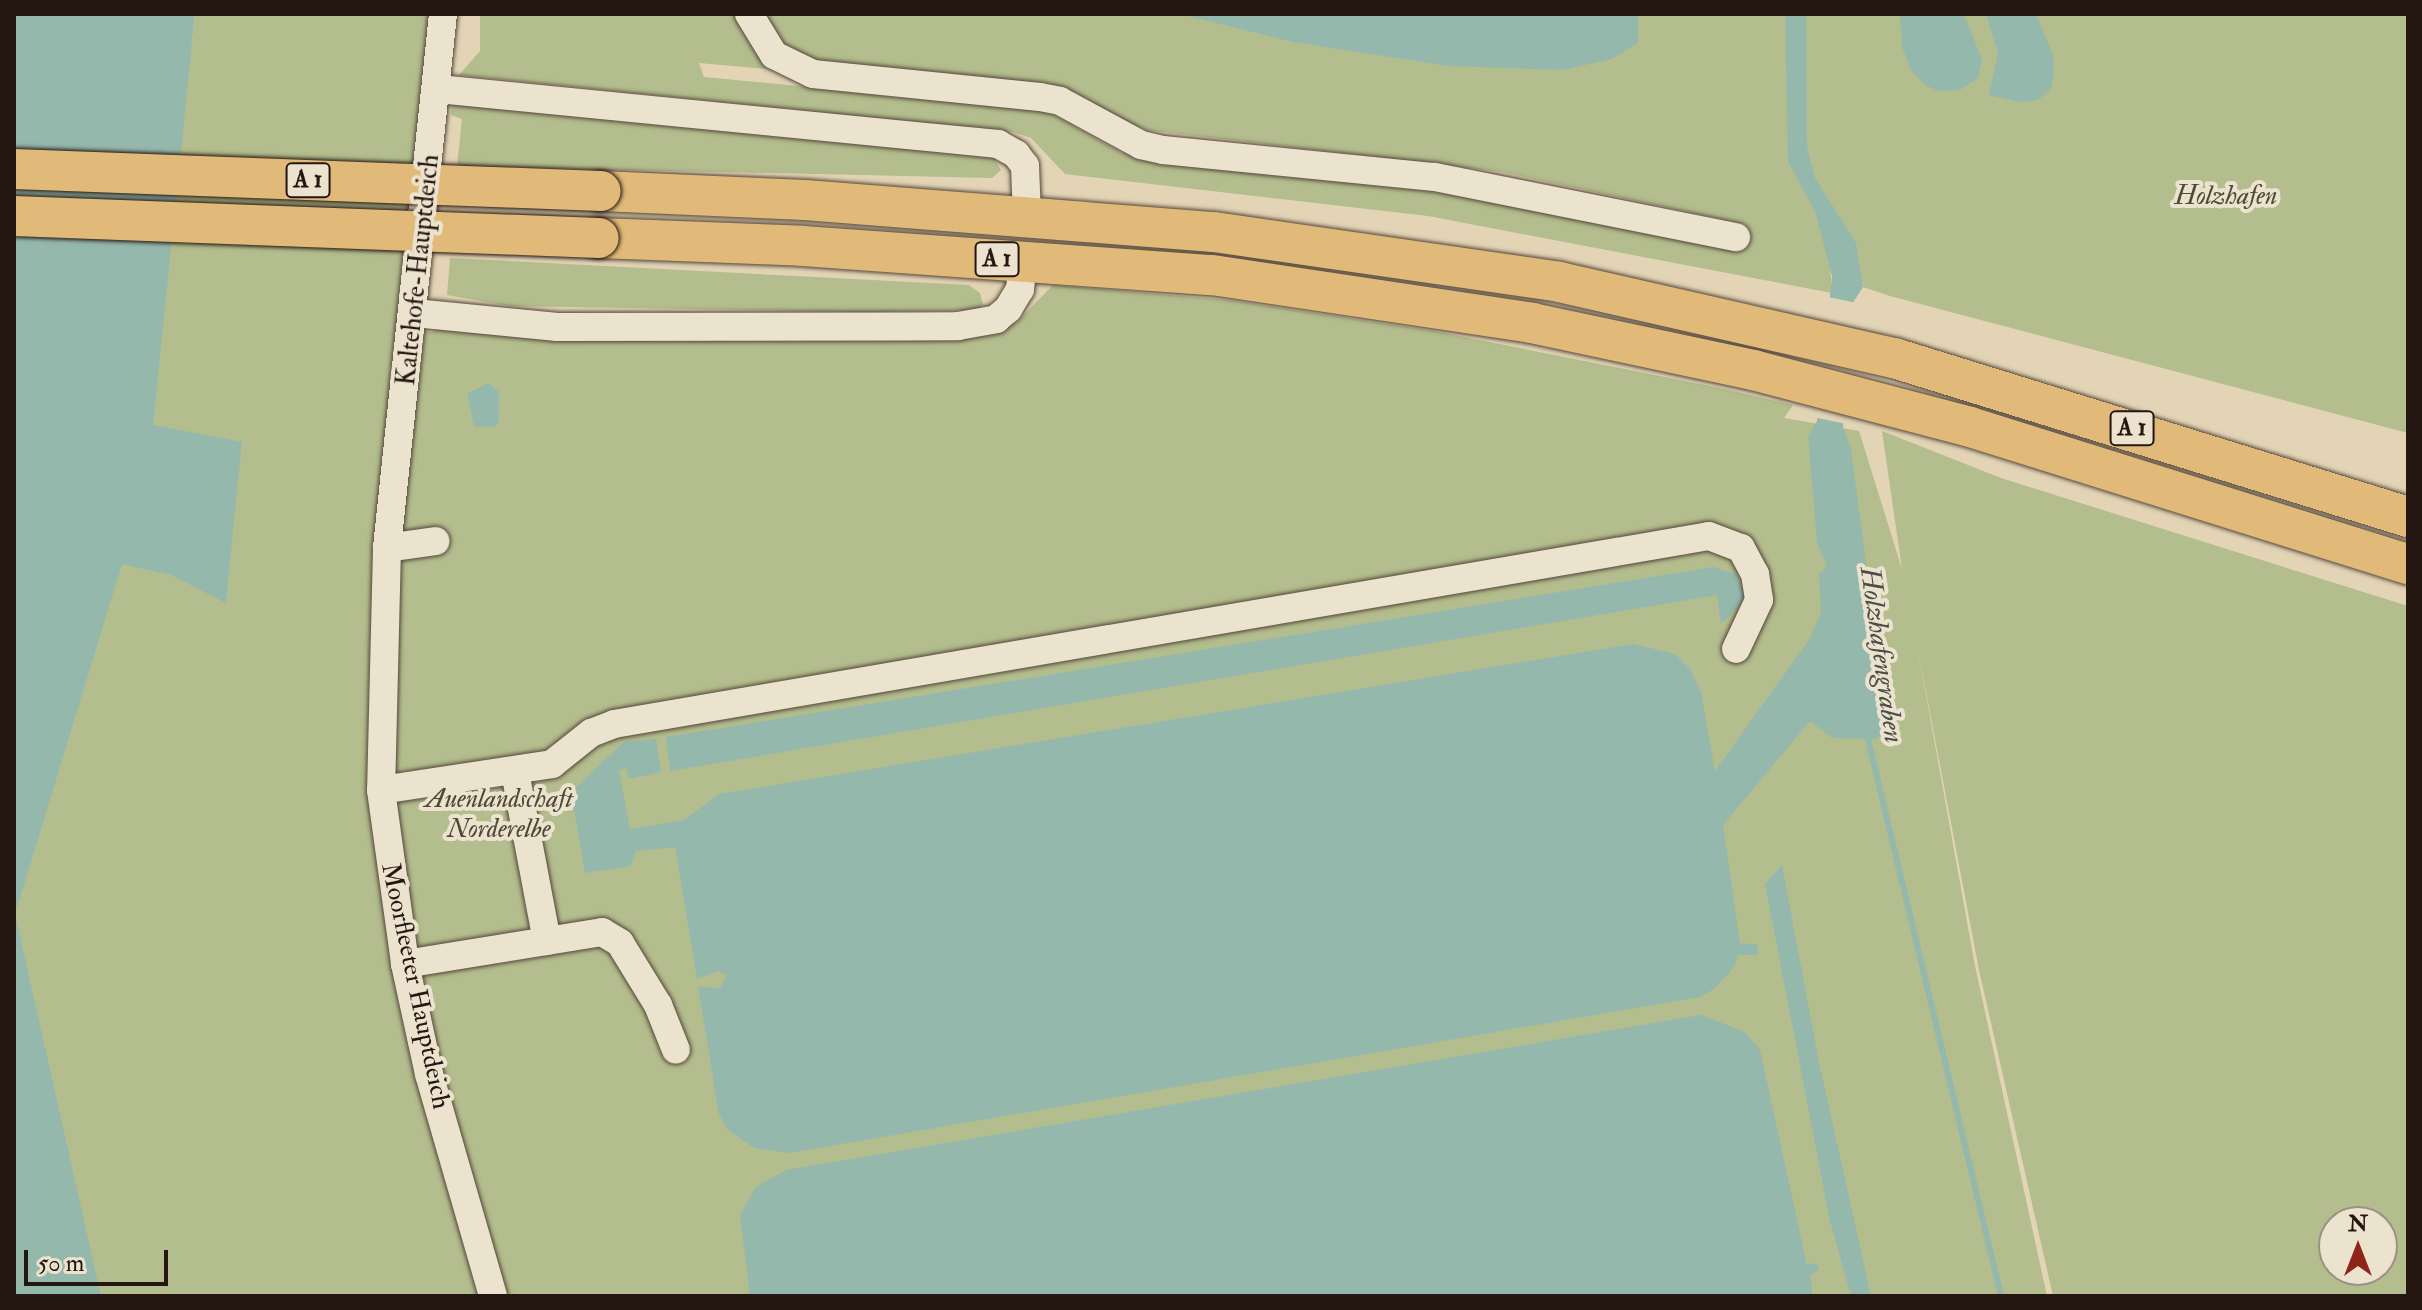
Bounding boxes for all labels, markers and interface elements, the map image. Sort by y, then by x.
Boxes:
street label: Kaltehofe-Hauptdeich [391,153,447,387]
road number: A 1 [284,160,332,200]
park label: Holzhafen [2175,181,2277,213]
road number: A 1 [973,239,1021,279]
road number: A 1 [2108,408,2156,448]
water label: Holzhafengraben [1852,565,1910,745]
park label: Auenlandschaft Norderelbe [425,784,573,846]
street label: Moorfleeter Hauptdeich [374,860,456,1112]
north arrow [2318,1206,2398,1286]
text: N [2348,1210,2368,1238]
scale bar [28,1234,172,1284]
text: 50 m [38,1248,84,1279]

